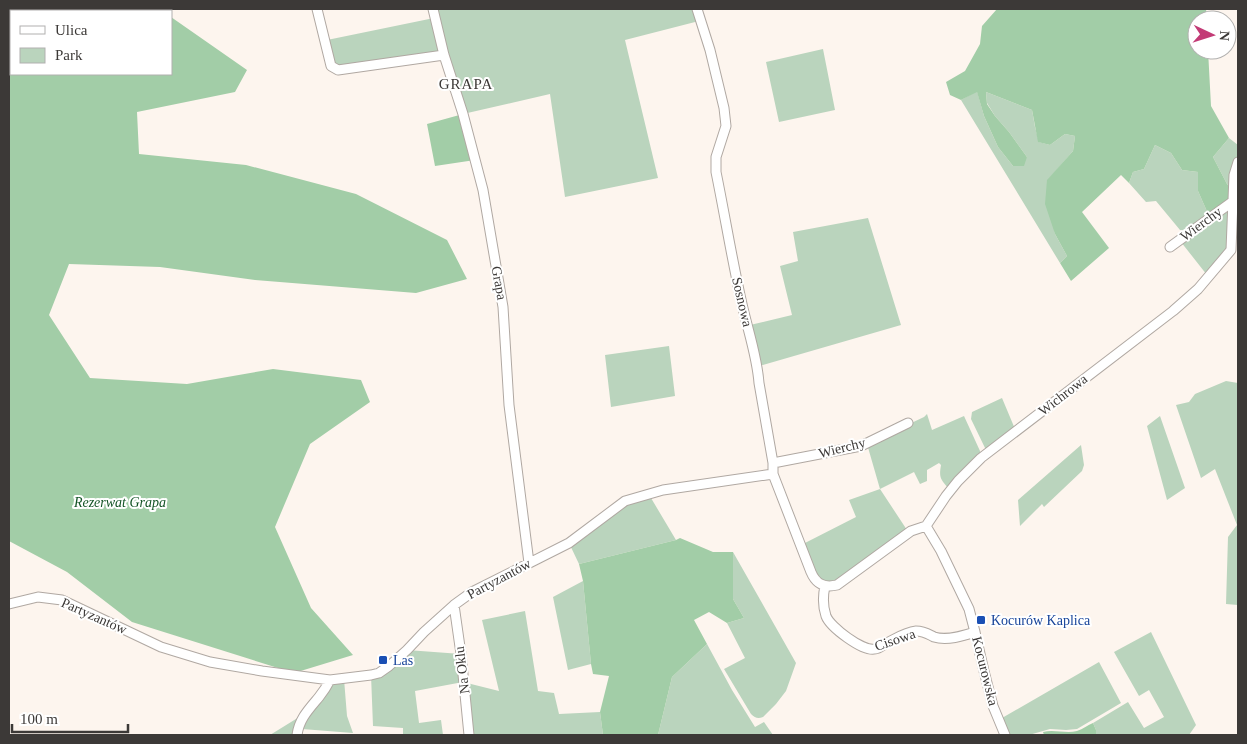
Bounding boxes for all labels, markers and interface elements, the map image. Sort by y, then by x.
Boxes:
legend [10,10,172,75]
north arrow [1187,10,1237,60]
text: Ulica [55,22,88,38]
text: N [1217,30,1232,41]
text: Park [55,47,83,63]
district label: GRAPA [439,76,493,92]
street label: Wierchy [1177,204,1225,244]
street label: Grapa [489,265,509,302]
street label: Sosnowa [729,276,755,329]
street label: Wichrowa [1036,371,1091,419]
street label: Wierchy [817,435,867,461]
park label: Rezerwat Grapa [73,495,166,510]
street label: Partyzantów [465,556,534,602]
street label: Partyzantów [59,595,130,637]
place label: Kocurów Kaplica [991,613,1091,628]
marker: Kocurów Kaplica [975,614,987,626]
street label: Cisowa [873,626,918,654]
street label: Kocurowska [969,635,1001,708]
street label: Na Oklu [452,645,472,695]
place label: Las [393,653,413,668]
marker: Las [377,654,389,666]
scale bar [12,702,129,734]
text: 100 m [20,711,58,727]

